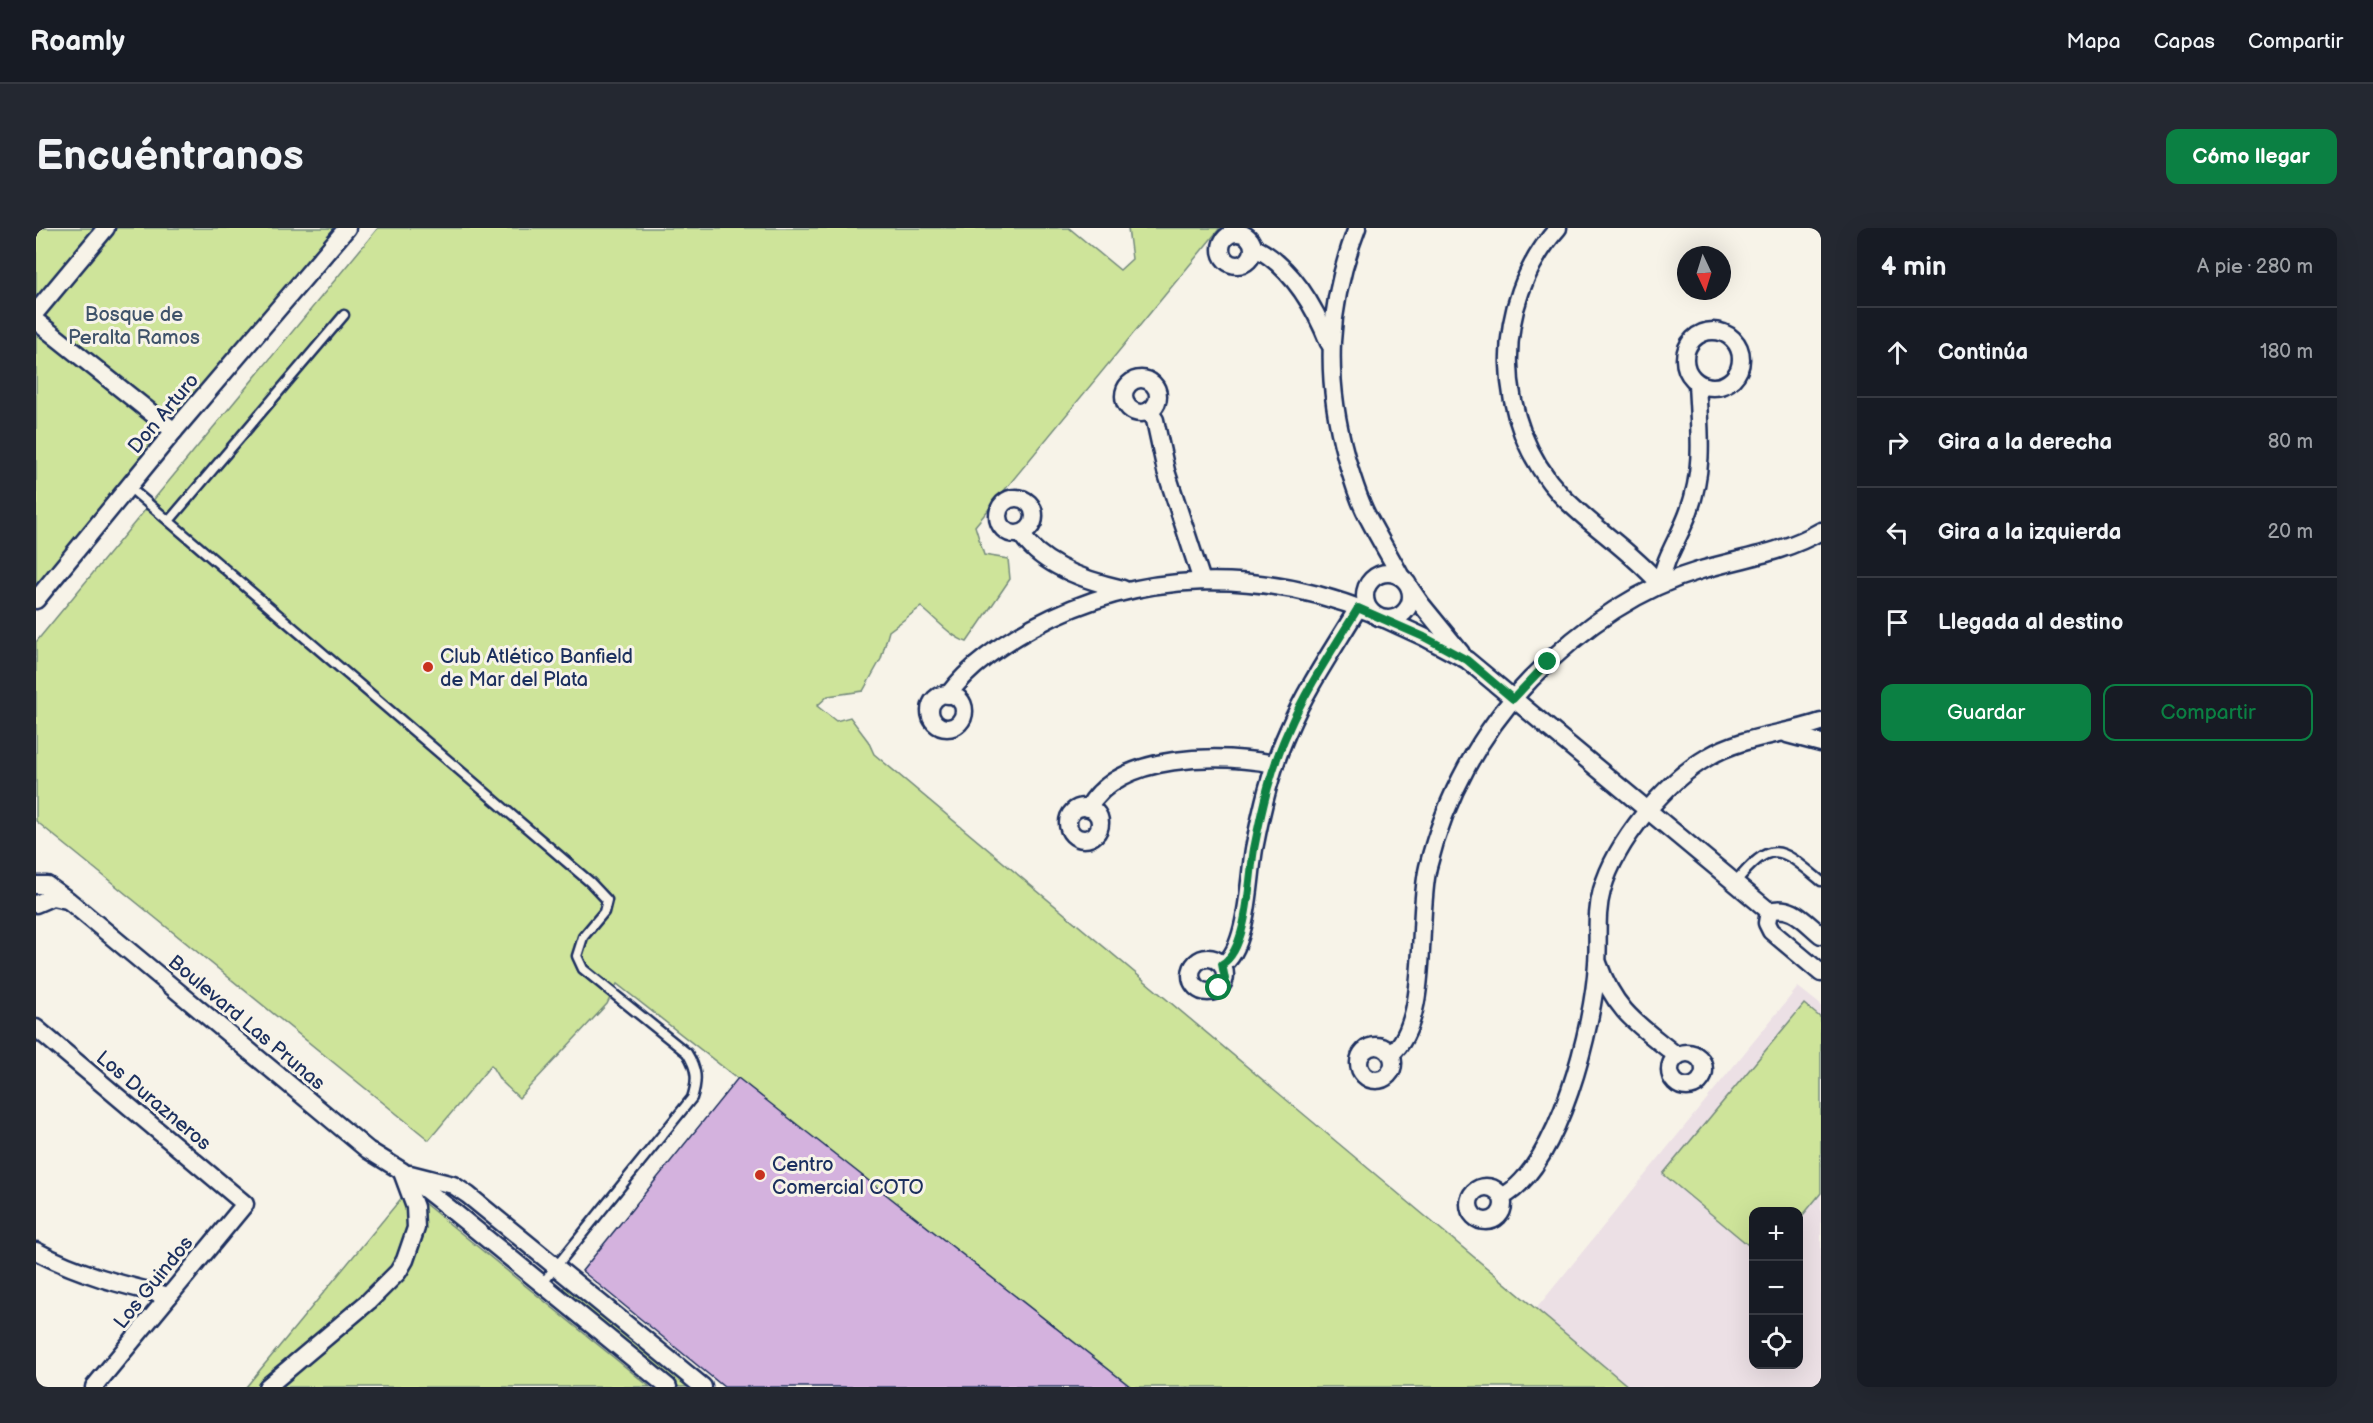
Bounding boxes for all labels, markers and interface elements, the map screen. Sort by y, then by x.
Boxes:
text: Roamly [30,25,125,58]
text: Mapa [2067,29,2121,54]
text: Capas [2154,29,2215,54]
text: Compartir [2248,29,2343,54]
button: Cómo llegar [2166,129,2337,184]
text: Encuéntranos [36,131,304,182]
north arrow [1677,246,1731,300]
text: 4 min [1881,252,1946,283]
text: A pie · 280 m [2197,255,2313,279]
park label: Bosque de Peralta Ramos [68,303,200,350]
icon: ahead [1881,336,1914,369]
text: Continúa [1938,339,2028,366]
text: 180 m [2260,340,2313,364]
street label: Don Arturo [123,369,204,459]
icon: right [1881,426,1914,459]
text: Gira a la derecha [1938,429,2112,456]
text: 80 m [2268,430,2313,454]
icon: left [1881,516,1914,549]
text: Gira a la izquierda [1938,519,2122,546]
text: 20 m [2268,520,2313,544]
icon: arrive [1881,606,1914,639]
text: Llegada al destino [1938,609,2123,636]
place label: Club Atlético Banfield de Mar del Plata [440,645,633,692]
route end [1534,648,1560,674]
marker: Club Atlético Banfield de Mar del Plata [421,660,435,674]
button: Guardar [1881,684,2091,741]
button: Compartir [2103,684,2313,741]
street label: Boulevard Las Prunas [163,950,330,1095]
route start [1205,974,1231,1000]
street label: Los Durazneros [91,1046,216,1156]
place label: Centro Comercial COTO [772,1153,924,1200]
marker: Centro Comercial COTO [753,1168,767,1182]
map controls [1749,1207,1803,1369]
button: + [1749,1207,1803,1261]
street label: Los Guindos [109,1231,199,1334]
button: − [1749,1261,1803,1315]
button: locate [1749,1315,1803,1369]

